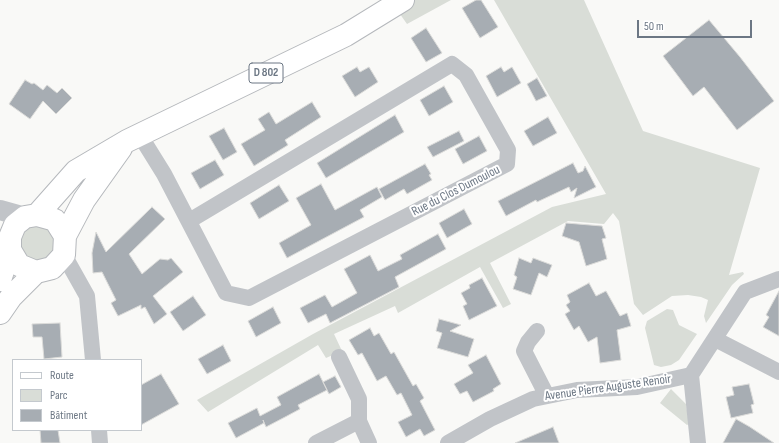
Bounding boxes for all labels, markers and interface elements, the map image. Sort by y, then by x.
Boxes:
scale bar [639,12,754,38]
text: 50 m [644,19,664,34]
road number: D 802 [249,63,283,83]
street label: Rue du Clos Dumoulou [409,162,503,220]
legend [12,359,142,431]
text: Route [50,368,74,383]
street label: Avenue Pierre Auguste Renoir [544,371,672,405]
text: Parc [50,388,68,403]
text: Bâtiment [50,408,87,423]

